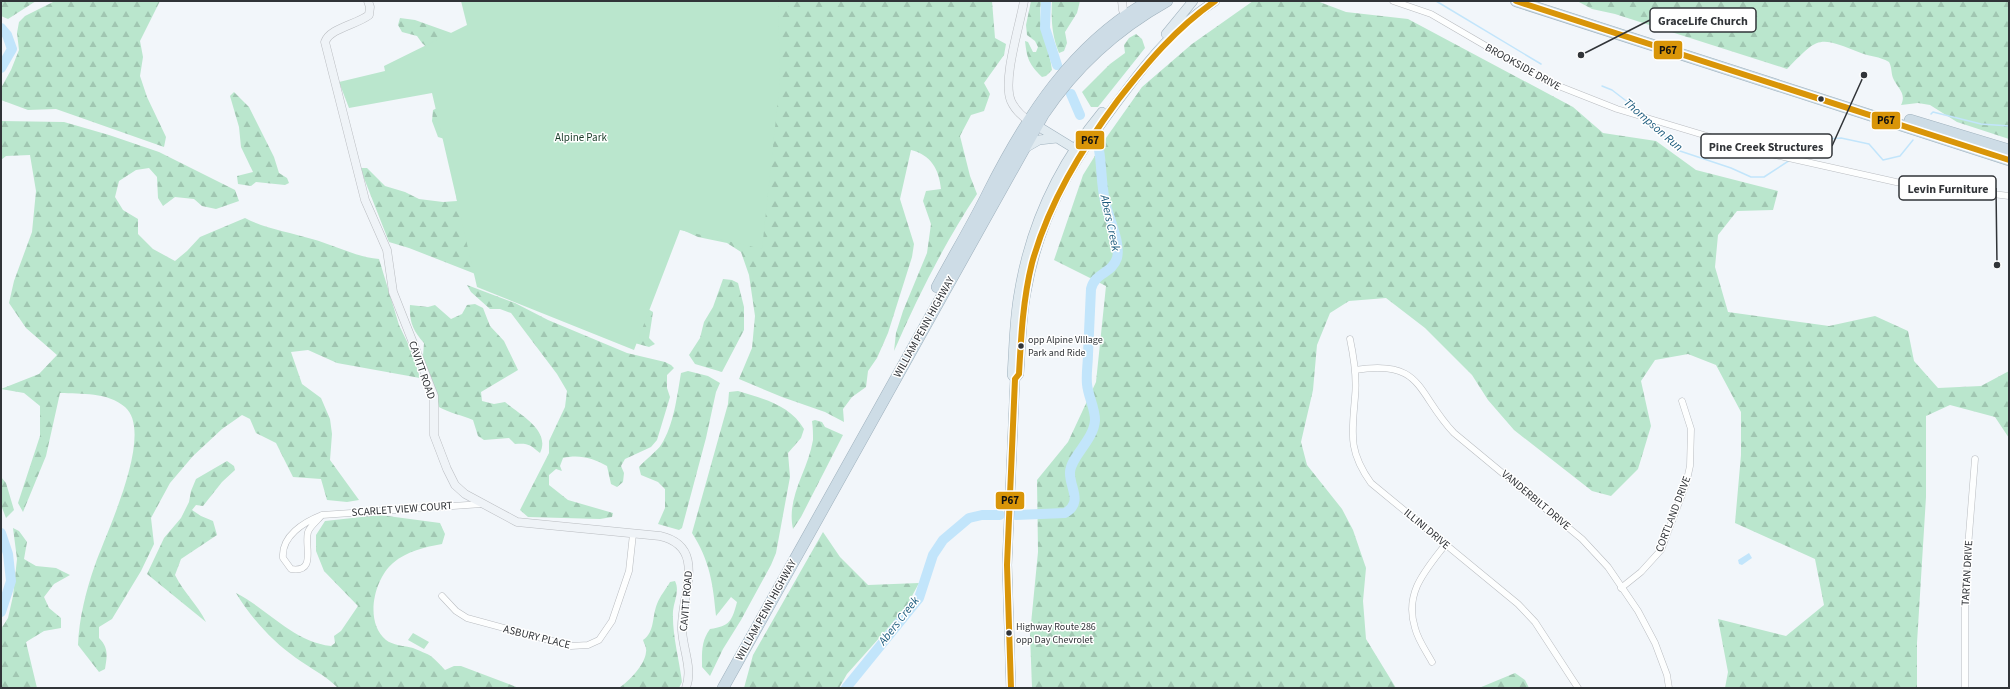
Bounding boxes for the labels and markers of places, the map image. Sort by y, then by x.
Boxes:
callout: GraceLife Church [1650,8,1756,32]
unlabelled marker [1816,94,1826,104]
callout: Pine Creek Structures [1701,134,1832,158]
callout: Levin Furniture [1899,176,1996,200]
place label: opp Alpine VIllage Park and Ride [1028,333,1103,360]
marker: opp Alpine VIllage Park and Ride [1016,341,1026,351]
place label: Highway Route 286 opp Day Chevrolet [1016,620,1096,647]
marker: Highway Route 286 opp Day Chevrolet [1004,628,1014,638]

